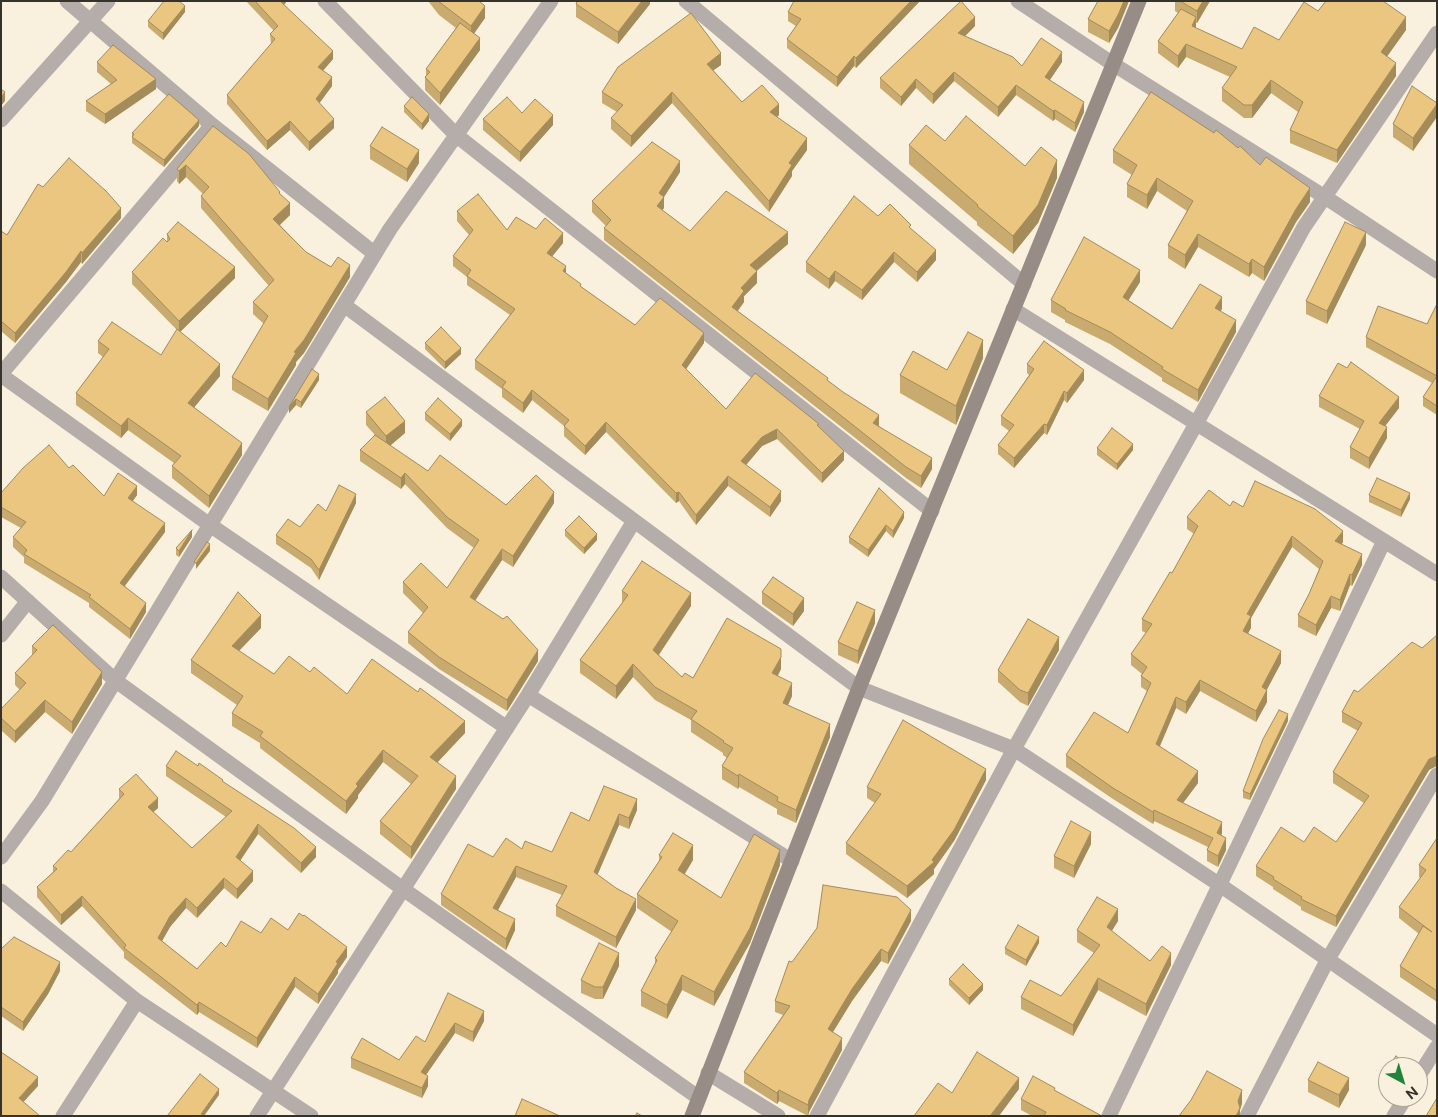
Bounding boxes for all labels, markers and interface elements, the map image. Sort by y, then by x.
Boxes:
north arrow [1378,1057,1428,1107]
text: N [1403,1083,1421,1103]

